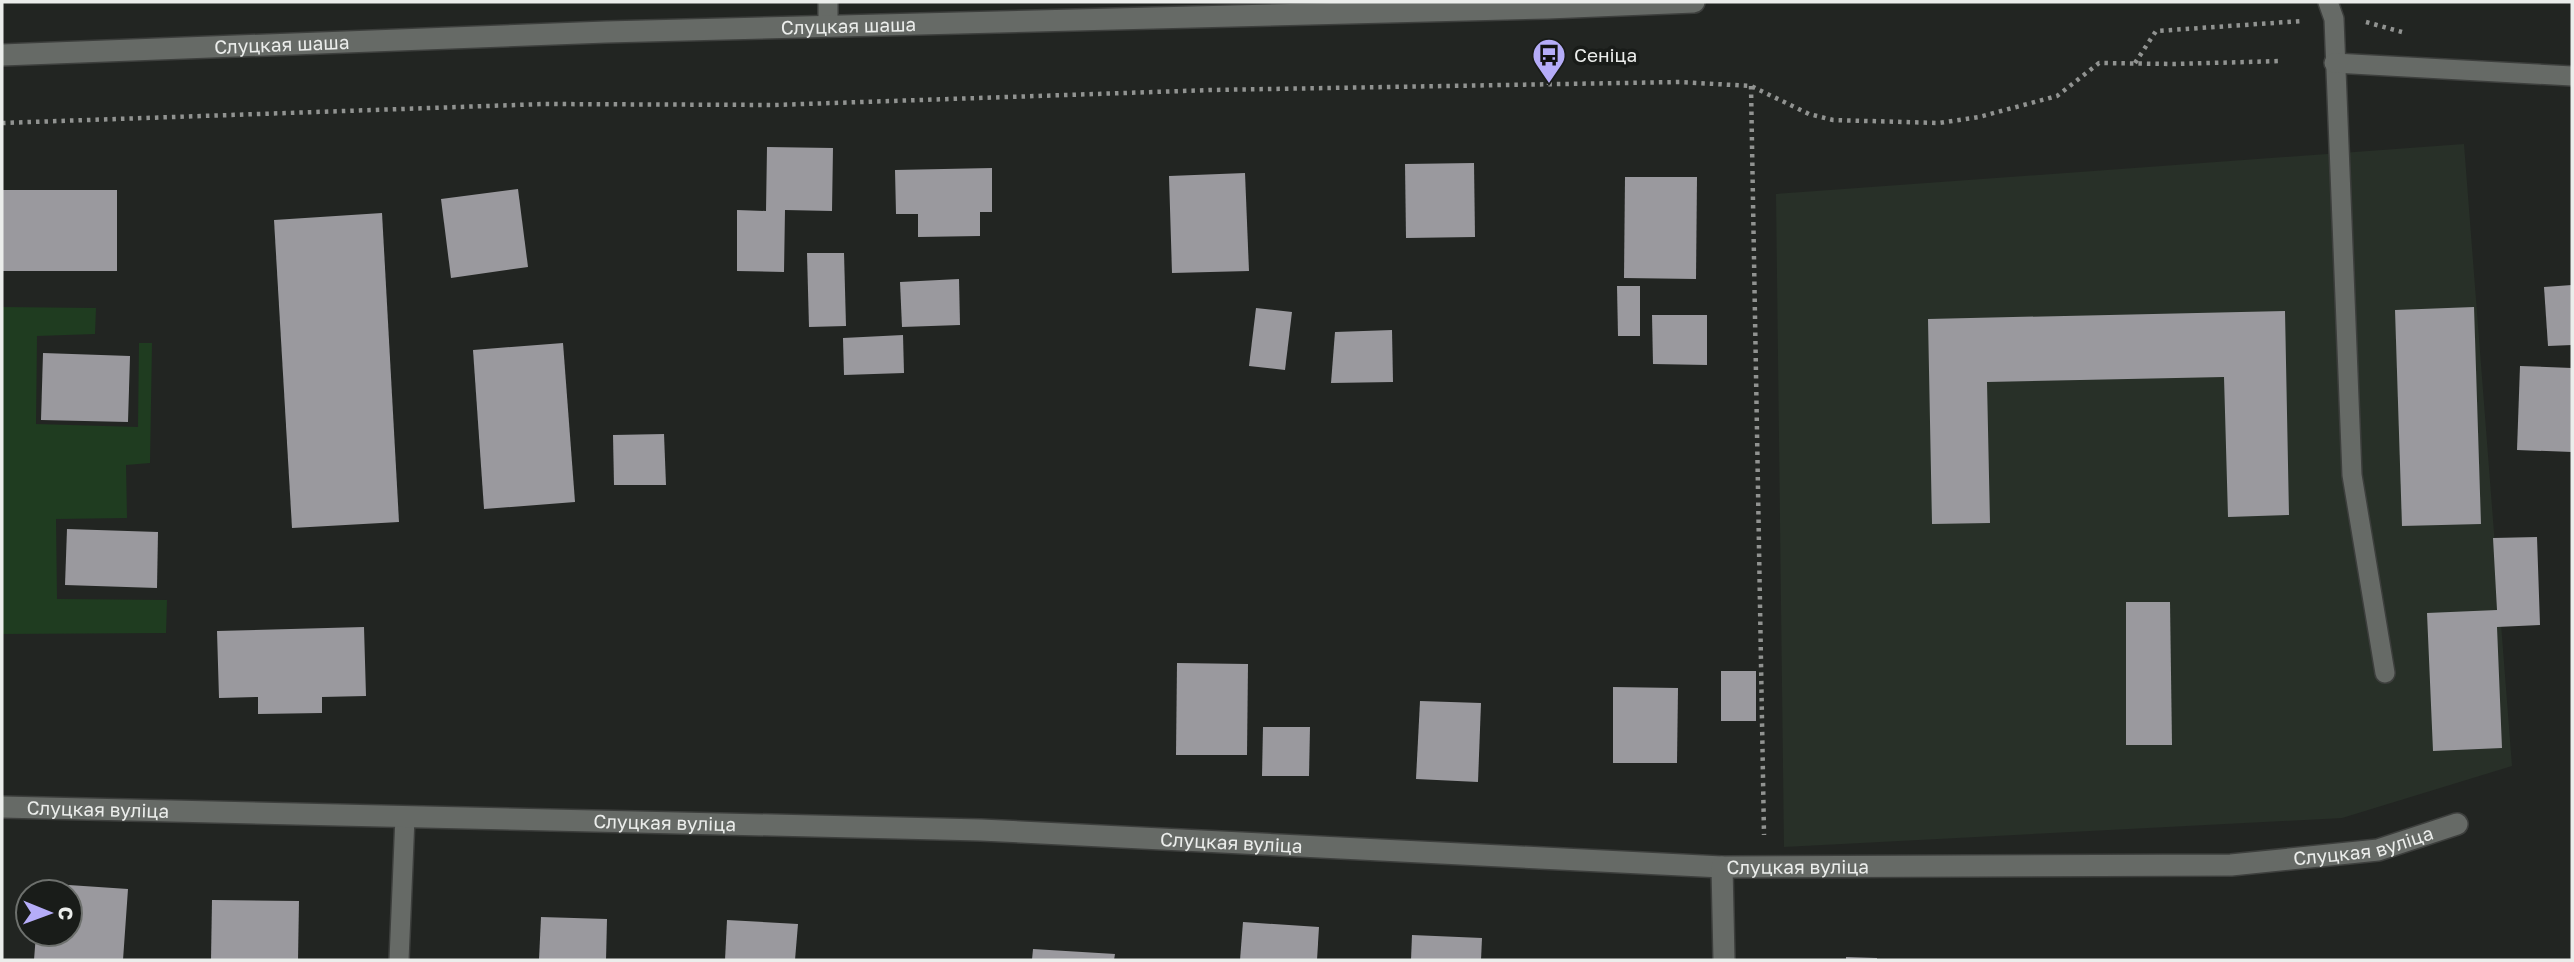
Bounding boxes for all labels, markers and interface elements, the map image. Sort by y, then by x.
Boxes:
street label: Слуцкая шаша [781,12,916,39]
street label: Слуцкая шаша [214,30,350,58]
bus stop icon: Сеніца [1530,36,1568,85]
place label: Сеніца [1574,43,1637,66]
street label: Слуцкая вуліца [26,796,170,822]
street label: Слуцкая вуліца [593,809,736,835]
street label: Слуцкая вуліца [2292,821,2436,870]
street label: Слуцкая вуліца [1160,827,1303,857]
street label: Слуцкая вуліца [1726,854,1869,878]
north arrow [14,878,84,948]
text: С [55,906,78,920]

